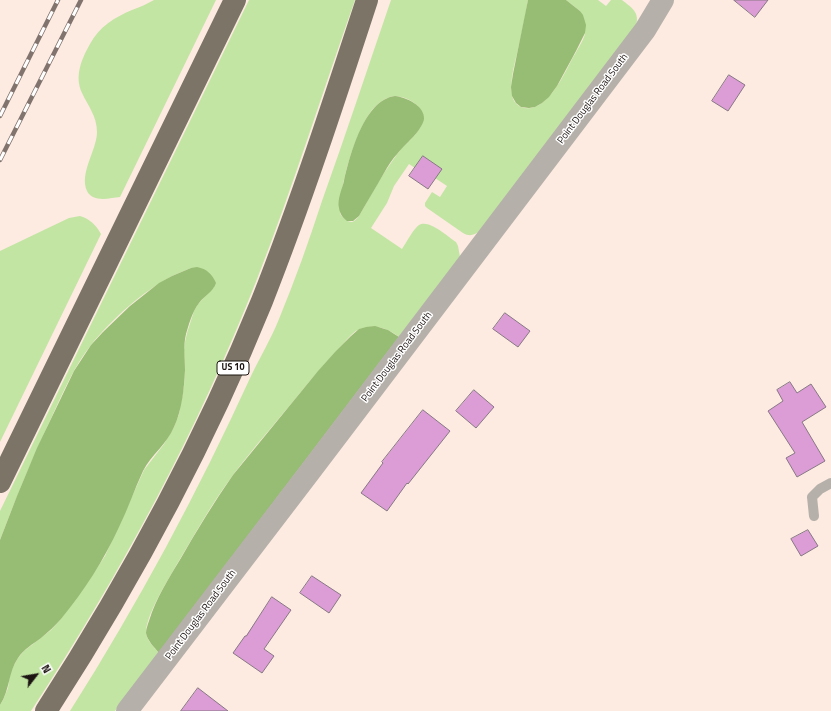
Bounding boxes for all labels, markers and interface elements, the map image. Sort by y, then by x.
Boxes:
street label: Point Douglas Road South [555,52,631,146]
street label: Point Douglas Road South [359,310,435,404]
road number: US 10 [217,361,249,375]
street label: Point Douglas Road South [163,568,239,662]
north arrow [16,655,56,695]
text: N [37,661,55,676]

